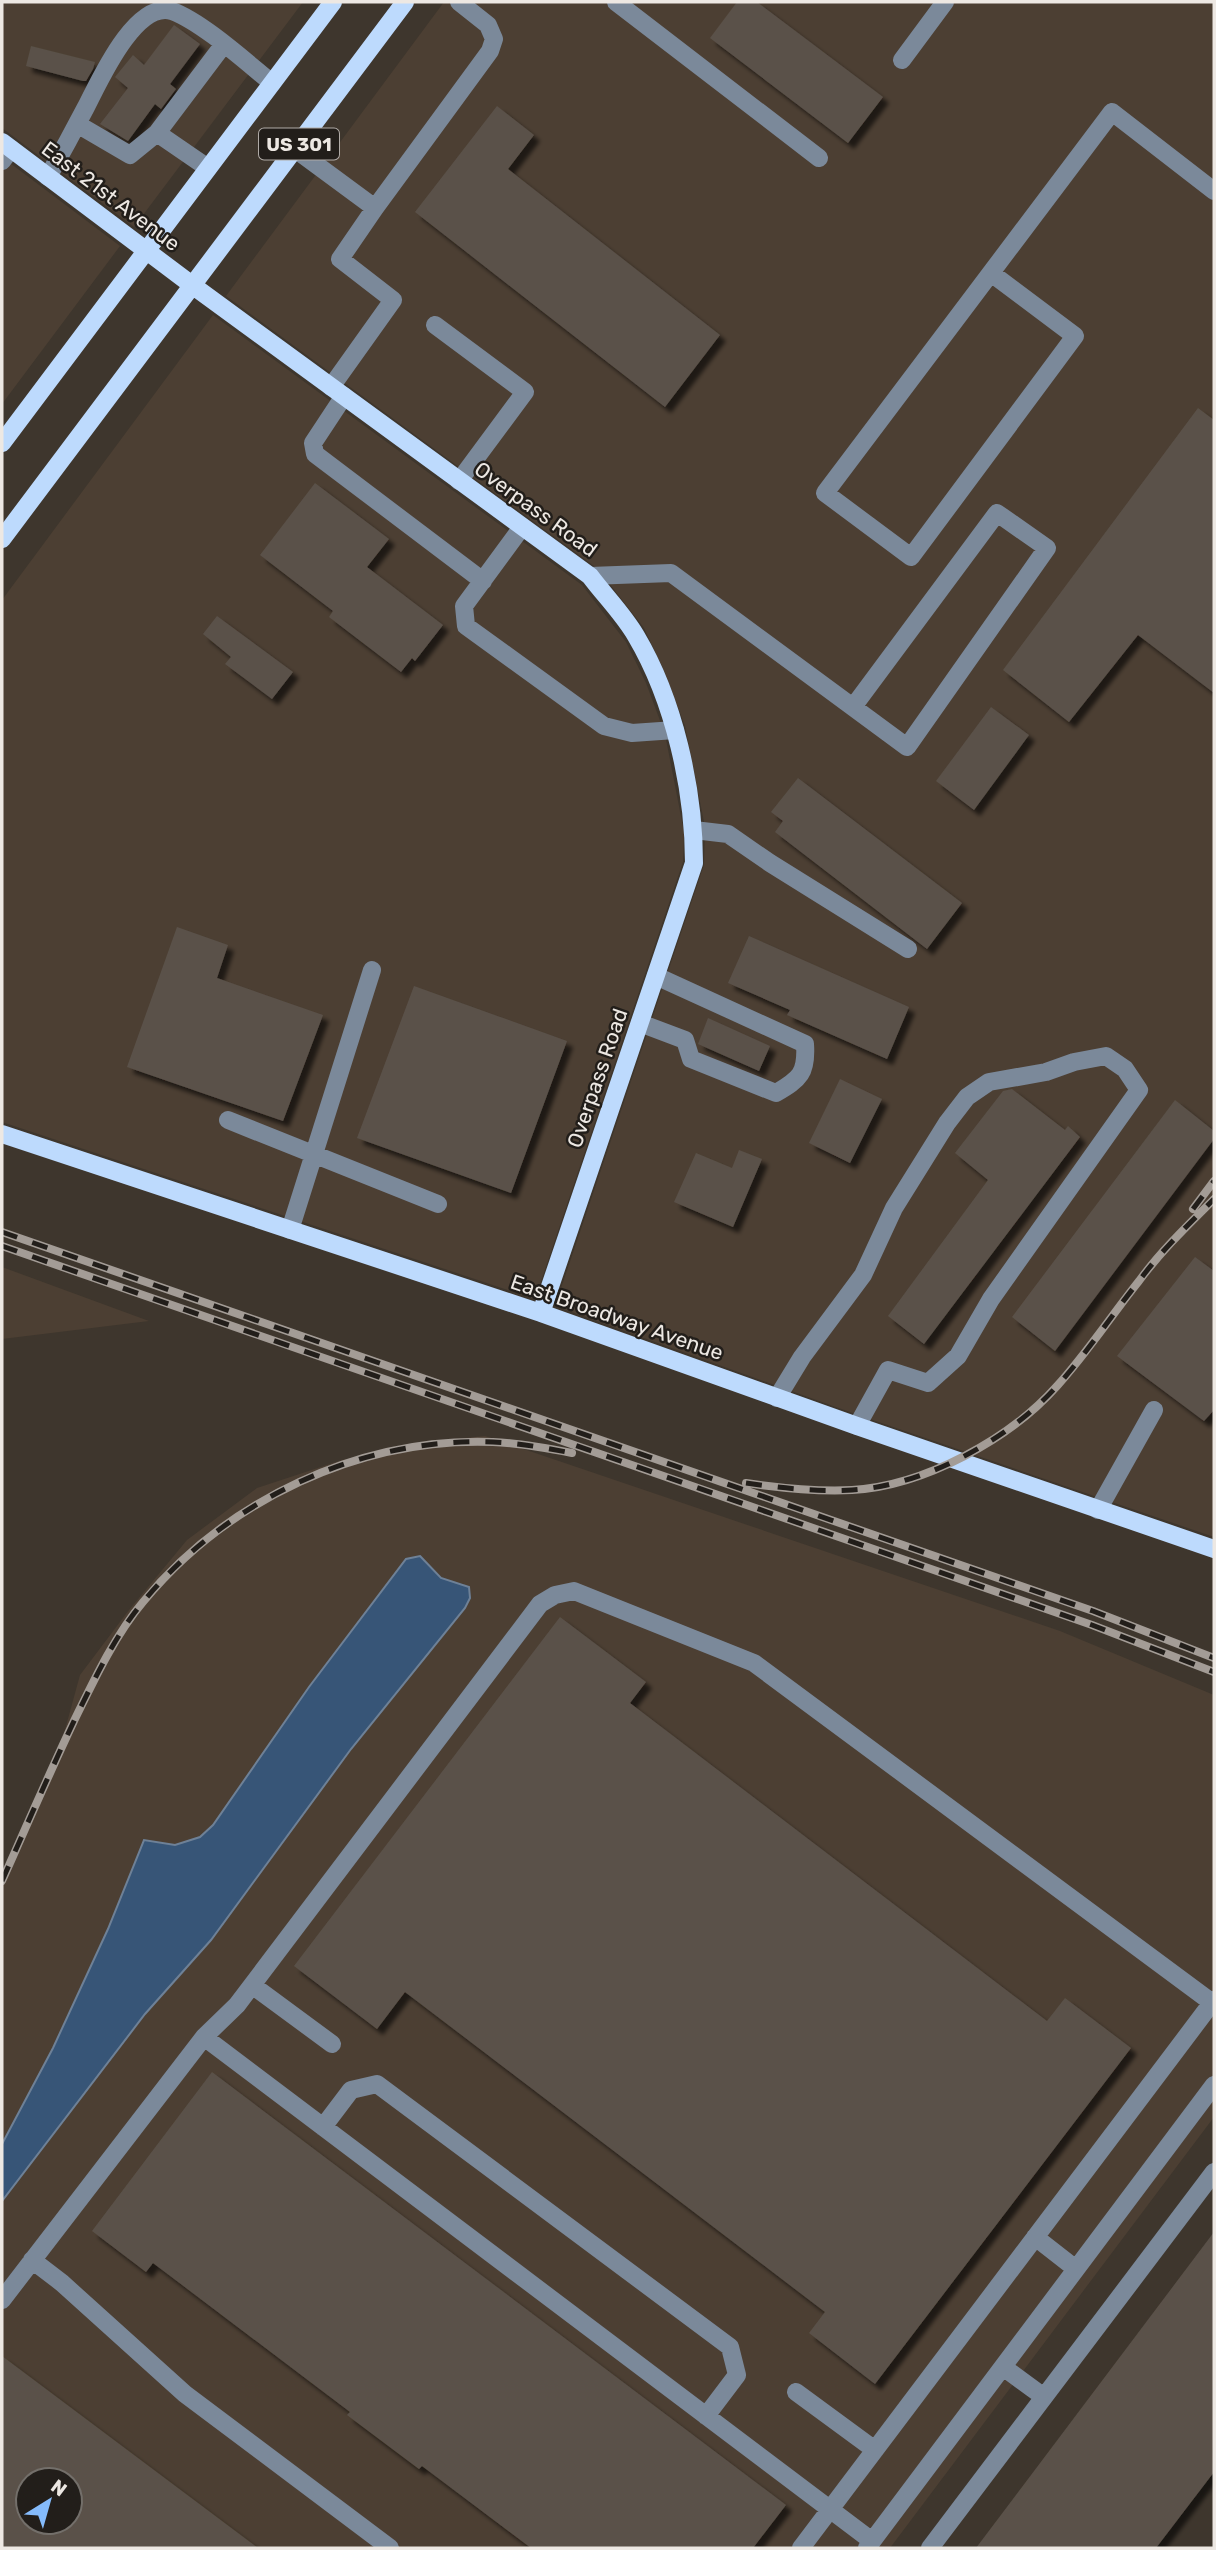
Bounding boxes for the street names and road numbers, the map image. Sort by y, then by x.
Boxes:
road number: US 301 [259,128,339,160]
street label: East 21st Avenue [37,136,185,256]
street label: Overpass Road [470,456,602,562]
street label: Overpass Road [561,1005,633,1151]
street label: East Broadway Avenue [507,1269,727,1365]

